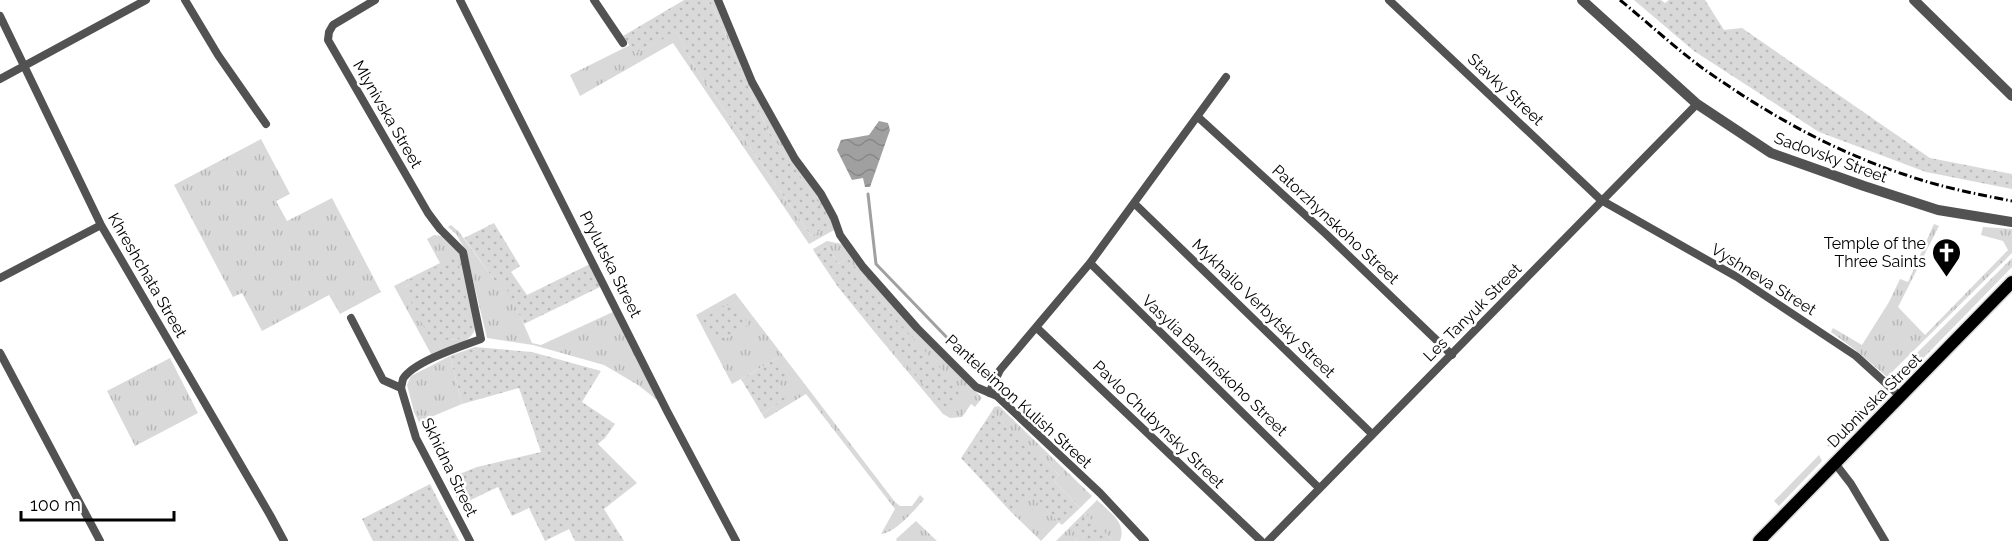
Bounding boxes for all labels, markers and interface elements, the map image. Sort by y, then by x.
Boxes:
street label: Stavky Street [1464,49,1548,130]
street label: Mlynivska Street [349,57,426,172]
street label: Sadovsky Street [1772,128,1891,187]
street label: Patorzhynskoho Street [1268,161,1403,289]
street label: Prylutska Street [576,208,646,321]
street label: Khreshchata Street [104,210,191,341]
place label: Temple of the Three Saints [1824,234,1926,271]
street label: Mykhailo Verbytsky Street [1188,235,1340,382]
church icon: Temple of the Three Saints [1931,236,1963,278]
street label: Vyshneva Street [1708,240,1820,320]
street label: Les Tanyuk Street [1419,259,1526,365]
street label: Vasylia Barvinskoho Street [1138,291,1292,440]
street label: Panteleimon Kulish Street [942,331,1096,472]
street label: Dubnivska Street [1823,349,1926,451]
street label: Pavlo Chubynsky Street [1089,357,1229,492]
street label: Skhidna Street [417,415,482,520]
scale bar [21,484,174,522]
text: 100 m [30,494,81,515]

